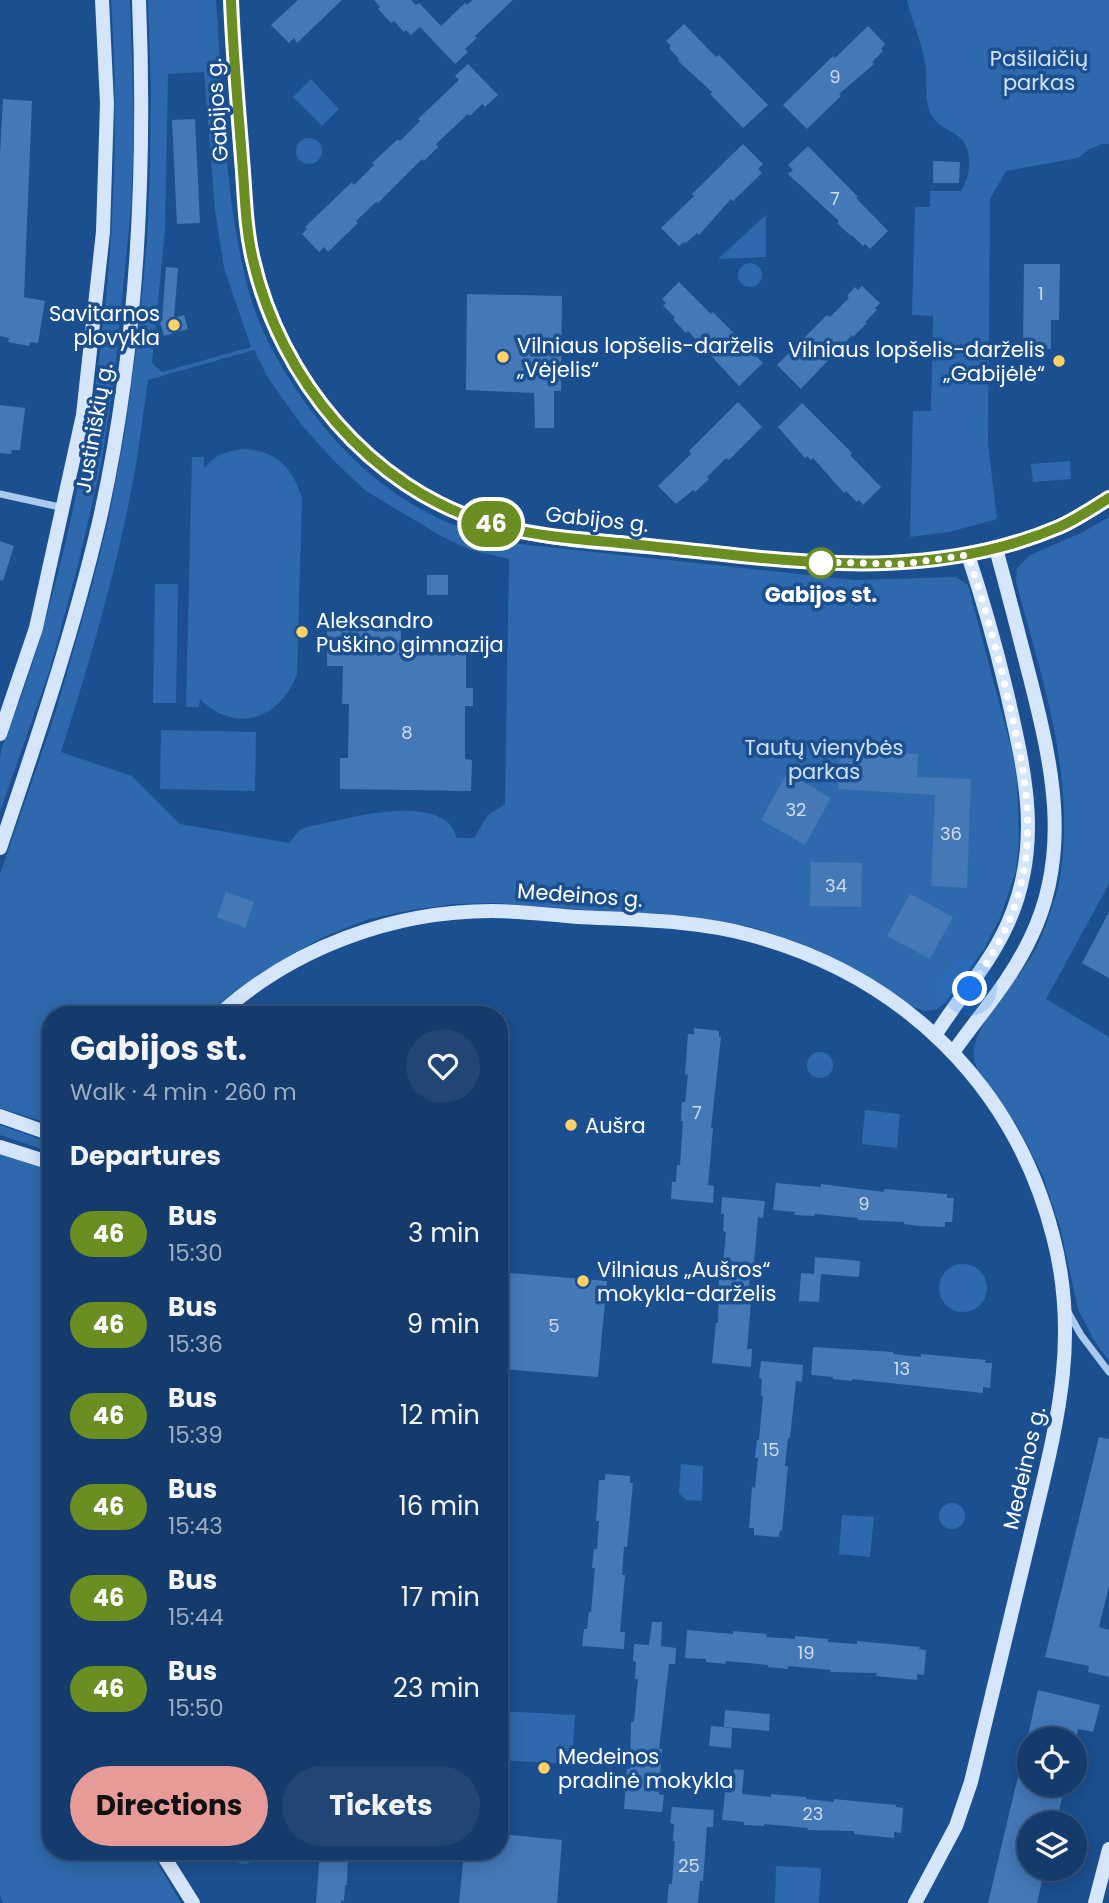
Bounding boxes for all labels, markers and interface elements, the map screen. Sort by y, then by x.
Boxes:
park label: Pašilaičių parkas [990,44,1088,97]
street label: Gabijos g. [199,57,235,163]
house number: 9 [829,64,841,89]
house number: 7 [830,186,840,211]
house number: 1 [1038,281,1044,306]
place label: Savitarnos plovykla [49,299,160,352]
marker: Savitarnos plovykla [166,317,182,333]
place label: Vilniaus lopšelis-darželis „Vėjelis“ [516,331,774,384]
place label: Vilniaus lopšelis-darželis „Gabijėlė“ [788,335,1045,388]
marker: Vilniaus lopšelis-darželis „Vėjelis“ [495,349,511,365]
marker: Vilniaus lopšelis-darželis „Gabijėlė“ [1051,353,1067,369]
street label: Justiniškių g. [68,361,120,495]
street label: Gabijos g. [544,499,650,539]
line badge: 46 [460,501,522,547]
text: 46 [475,507,507,540]
marker: Gabijos st. [806,548,836,578]
place label: Gabijos st. [765,580,877,609]
place label: Aleksandro Puškino gimnazija [316,606,504,659]
marker: Aleksandro Puškino gimnazija [294,624,310,640]
house number: 8 [401,720,413,745]
park label: Tautų vienybės parkas [744,733,904,786]
house number: 32 [786,797,806,822]
house number: 36 [940,821,962,846]
house number: 34 [825,873,847,898]
street label: Medeinos g. [516,876,644,914]
your location [952,971,987,1006]
text: Gabijos st. [70,1025,247,1072]
button: heart [406,1029,480,1103]
text: Walk · 4 min · 260 m [70,1076,297,1108]
house number: 7 [692,1100,702,1125]
place label: Aušra [585,1111,646,1140]
marker: Aušra [563,1117,579,1133]
text: Departures [70,1138,221,1174]
house number: 9 [858,1191,870,1216]
text: Bus [168,1198,217,1234]
text: 3 min [408,1215,480,1251]
text: 46 [93,1217,124,1250]
text: 15:30 [168,1237,223,1269]
place label: Vilniaus „Aušros“ mokykla-darželis [597,1255,777,1308]
marker: Vilniaus „Aušros“ mokykla-darželis [575,1273,591,1289]
text: Bus [168,1289,217,1325]
text: 9 min [407,1306,480,1342]
text: 46 [93,1308,124,1341]
house number: 5 [548,1313,560,1338]
text: 15:36 [168,1328,223,1360]
house number: 13 [894,1356,910,1381]
text: Bus [168,1380,217,1416]
text: 12 min [400,1397,480,1433]
text: 46 [93,1399,124,1432]
street label: Medeinos g. [996,1404,1052,1532]
text: 15:39 [168,1419,223,1451]
house number: 15 [762,1437,780,1462]
text: Bus [168,1471,217,1507]
text: 16 min [398,1488,480,1524]
text: 46 [93,1490,124,1523]
text: 15:43 [168,1510,223,1542]
text: Bus [168,1562,217,1598]
text: 17 min [401,1579,480,1615]
text: 46 [93,1581,124,1614]
text: 15:44 [168,1601,224,1633]
house number: 19 [797,1640,815,1665]
text: Bus [168,1653,217,1689]
text: 23 min [393,1670,480,1706]
text: 46 [93,1672,124,1705]
text: 15:50 [168,1692,224,1724]
map controls [1017,1727,1087,1881]
button: locate [1017,1727,1087,1797]
place label: Medeinos pradinė mokykla [558,1742,734,1795]
marker: Medeinos pradinė mokykla [536,1760,552,1776]
button: Directions [70,1766,268,1846]
button: Tickets [282,1766,480,1846]
house number: 23 [803,1801,823,1826]
button: layers [1017,1811,1087,1881]
house number: 25 [678,1853,700,1878]

